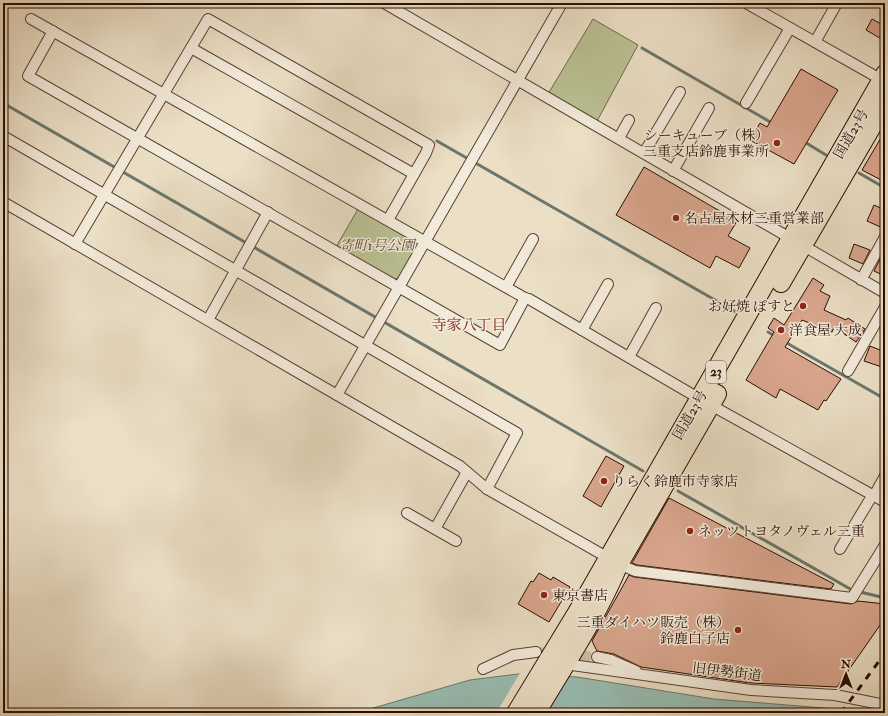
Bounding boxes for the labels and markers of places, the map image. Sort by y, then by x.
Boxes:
place label: シーキューブ（株） 三重支店鈴鹿事業所 [643,127,769,160]
marker: シーキューブ（株） 三重支店鈴鹿事業所 [772,138,782,148]
place label: 名古屋木材三重営業部 [684,210,824,227]
marker: 名古屋木材三重営業部 [671,213,681,223]
place label: お好焼 ぽすと [708,298,795,315]
marker: お好焼 ぽすと [798,301,808,311]
place label: 洋食屋 大成 [789,322,862,339]
marker: 洋食屋 大成 [776,325,786,335]
place label: りらく鈴鹿市寺家店 [612,473,738,490]
marker: りらく鈴鹿市寺家店 [599,476,609,486]
place label: ネッツトヨタノヴェル三重 [698,523,865,540]
marker: ネッツトヨタノヴェル三重 [685,526,695,536]
place label: 東京書店 [552,587,608,604]
marker: 東京書店 [539,590,549,600]
place label: 三重ダイハツ販売（株） 鈴鹿白子店 [577,614,730,647]
marker: 三重ダイハツ販売（株） 鈴鹿白子店 [733,625,743,635]

